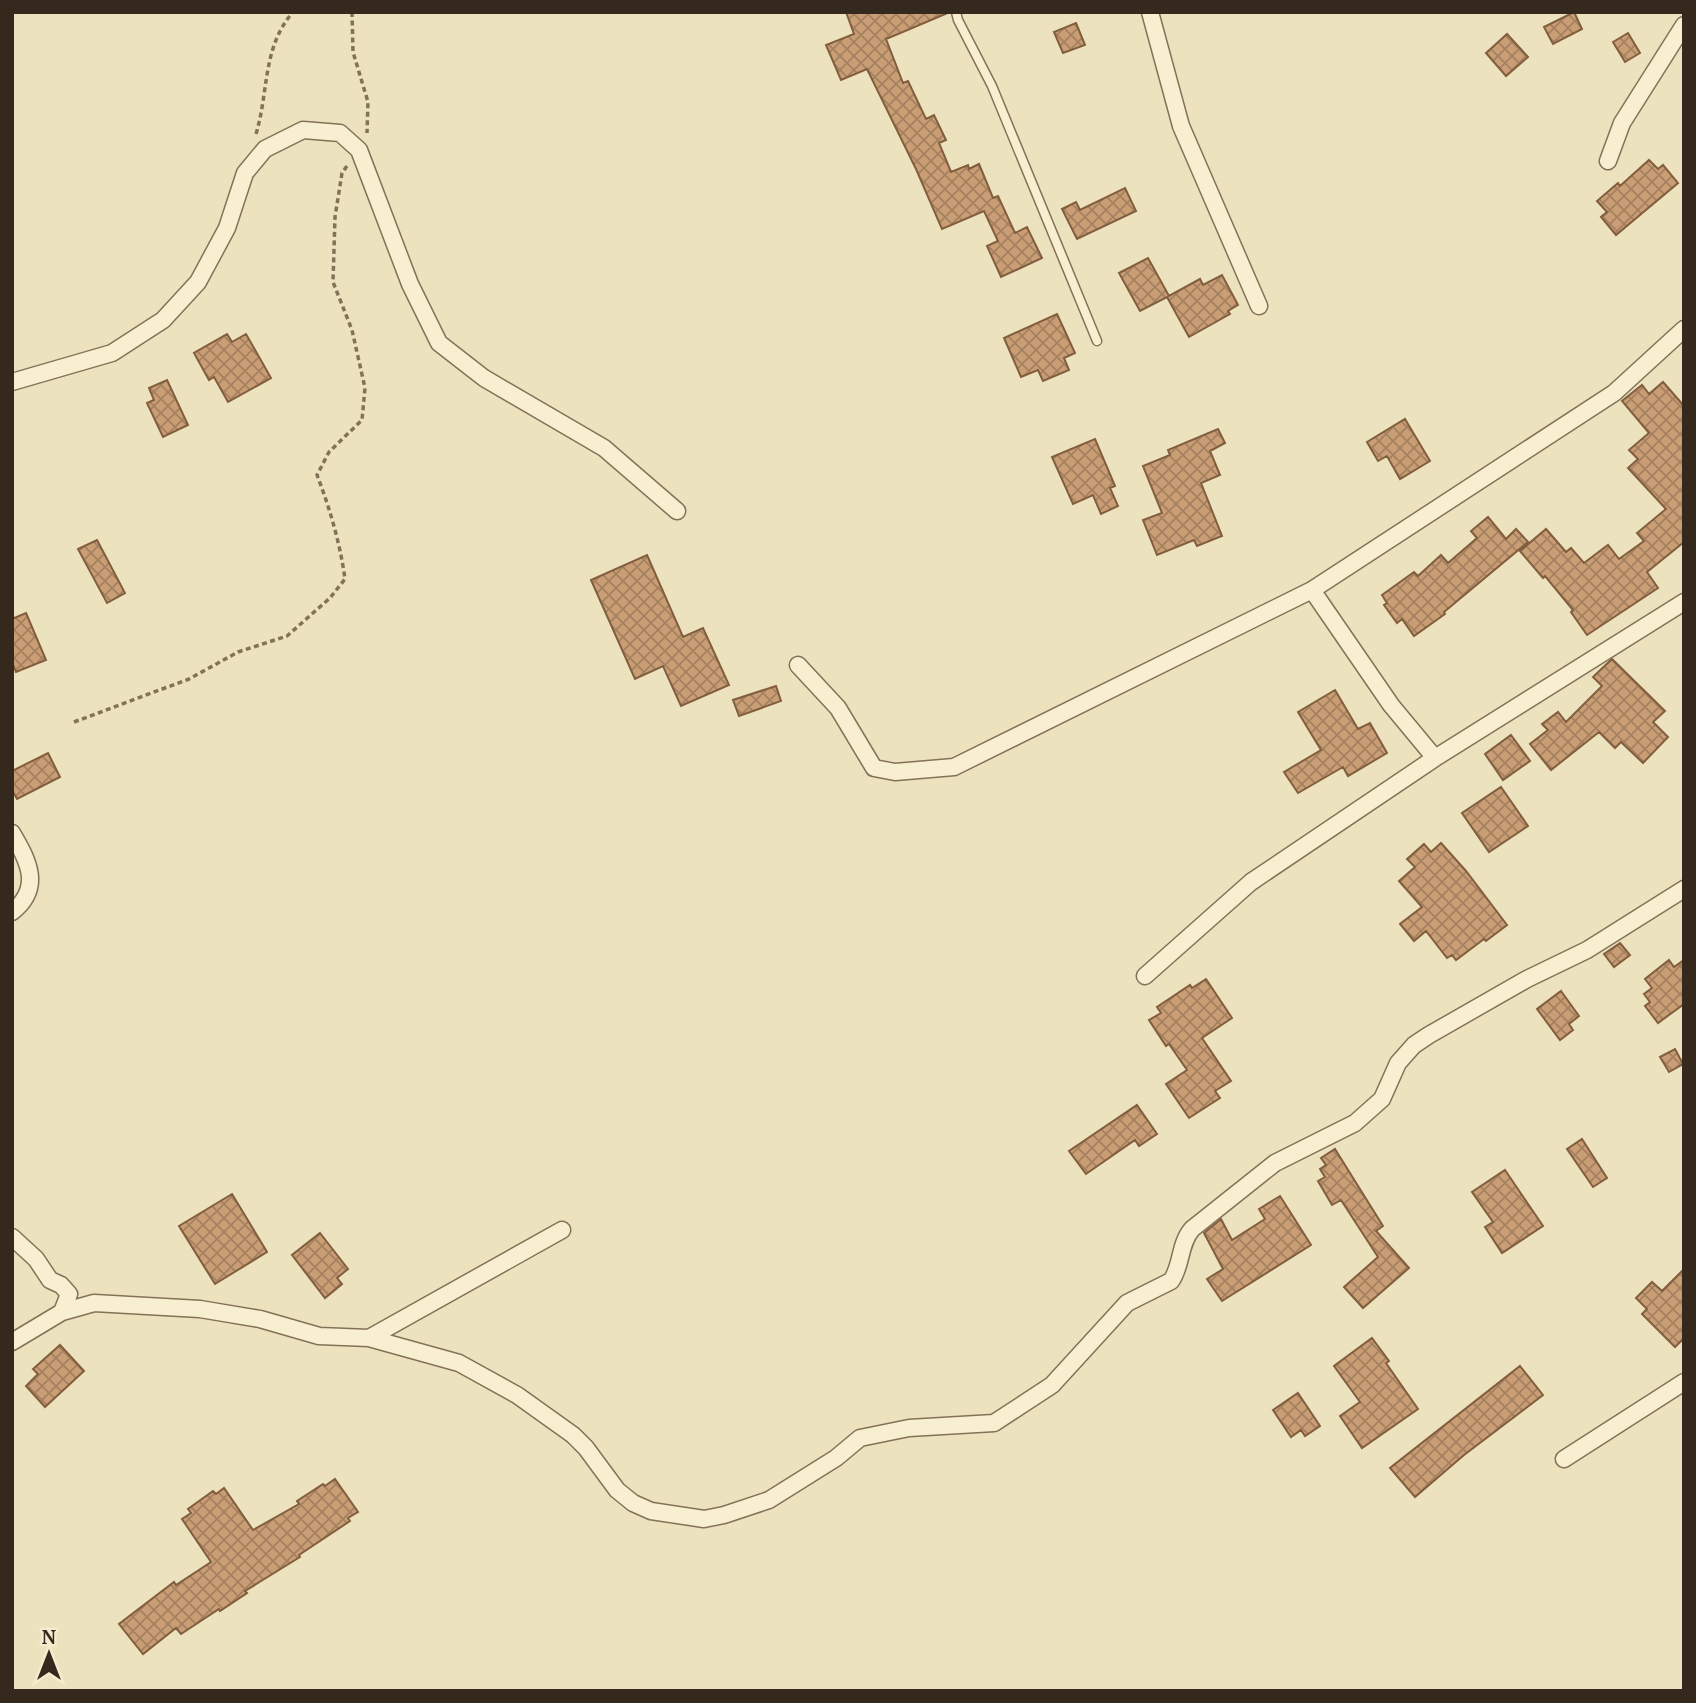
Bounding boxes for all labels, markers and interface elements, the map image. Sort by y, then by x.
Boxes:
north arrow [14,1619,84,1689]
text: N [42,1624,57,1649]

